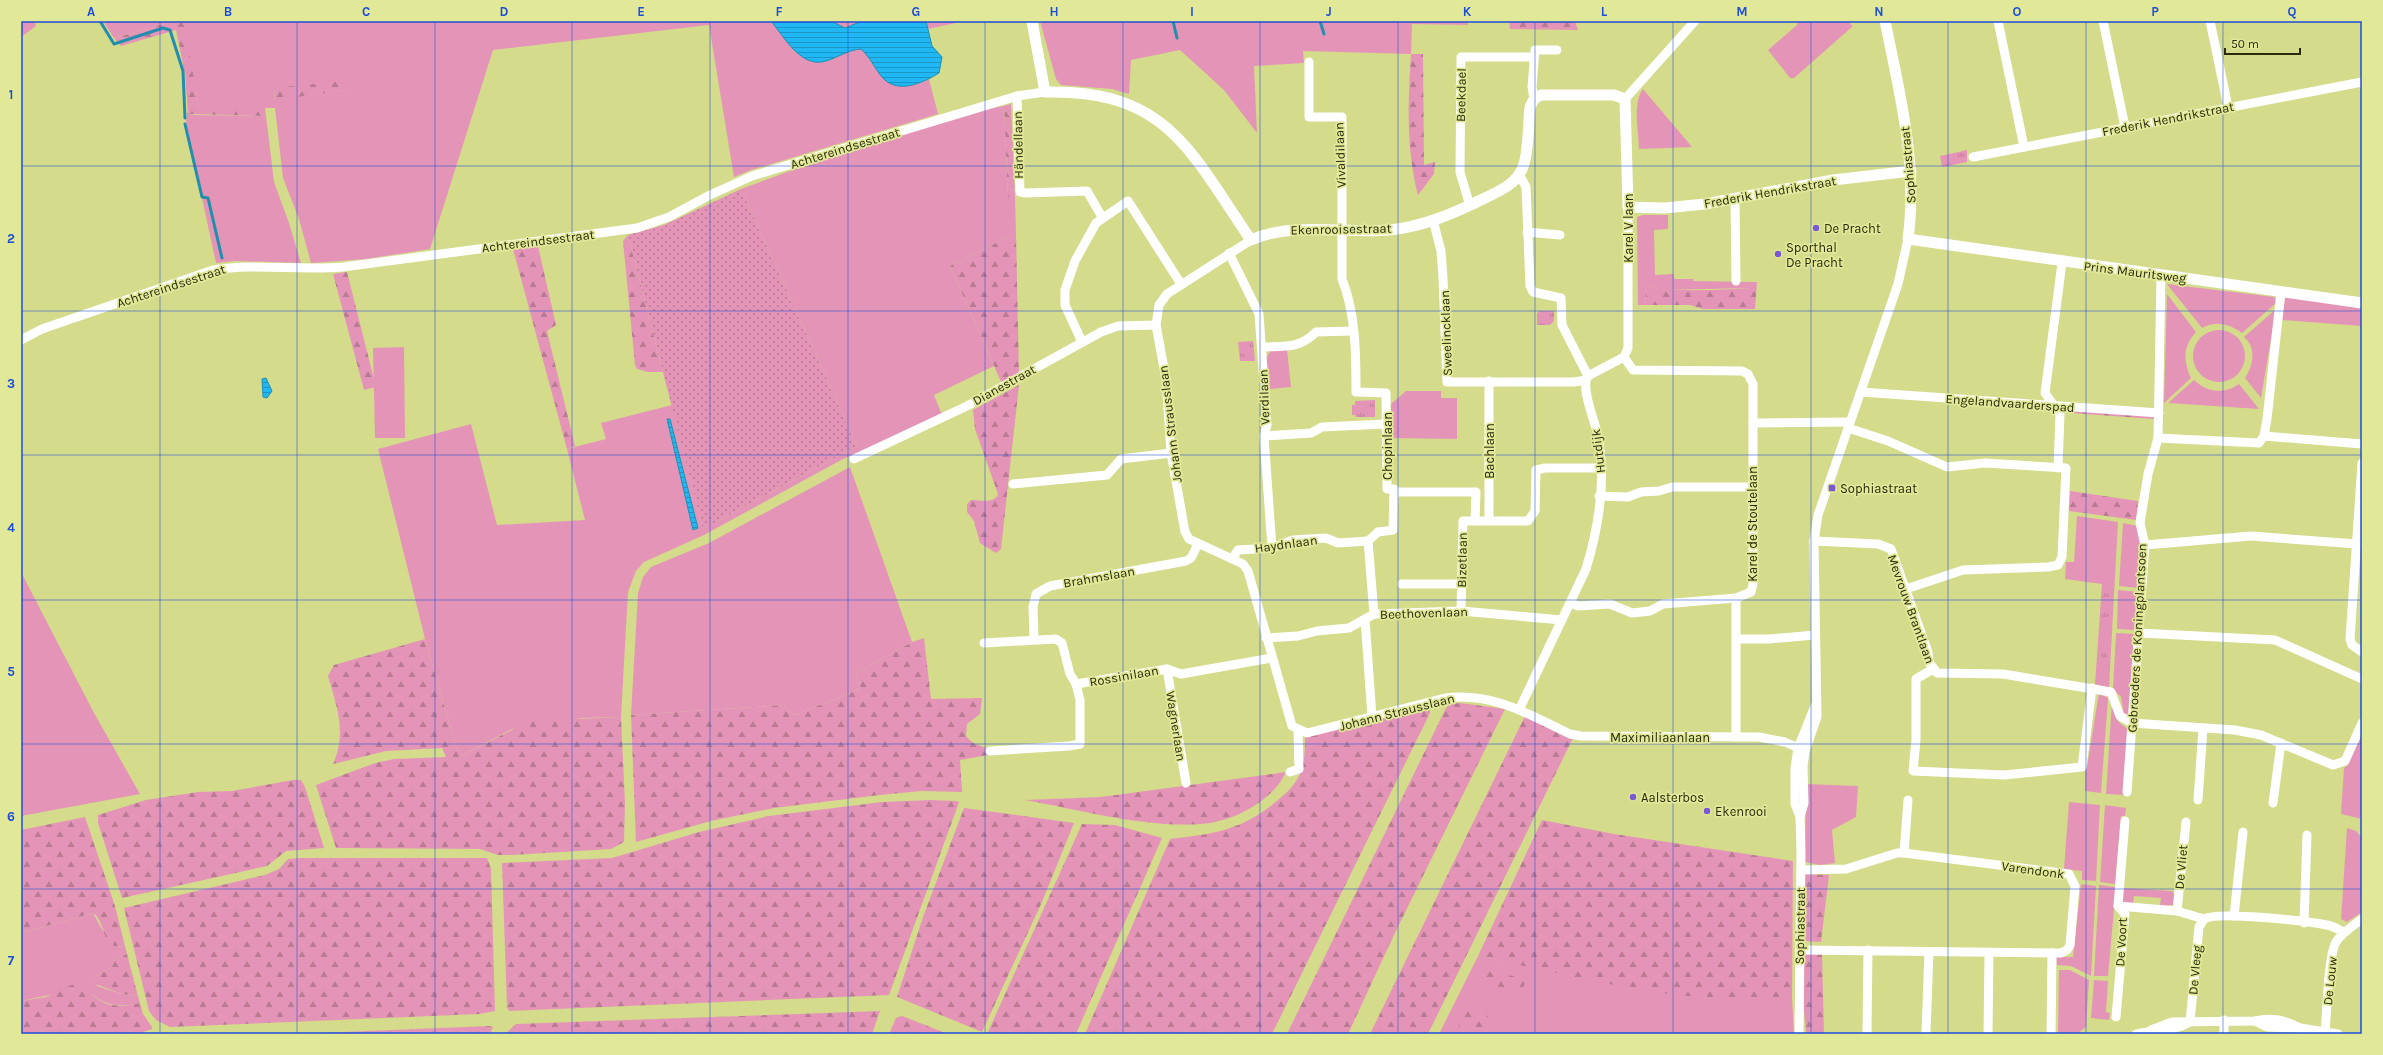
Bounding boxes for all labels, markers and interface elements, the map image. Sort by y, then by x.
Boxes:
text: A [87,4,95,19]
text: B [224,4,232,19]
text: C [362,4,370,19]
text: D [500,4,509,19]
text: E [637,4,645,19]
text: F [775,4,783,19]
text: G [912,4,920,19]
text: H [1049,4,1059,19]
text: I [1190,4,1194,19]
text: J [1326,4,1332,19]
text: K [1463,4,1472,19]
text: L [1601,4,1608,19]
text: M [1736,4,1748,19]
text: N [1874,4,1884,19]
text: O [2013,4,2022,19]
text: P [2151,4,2159,19]
text: Q [2288,4,2297,19]
scale bar [2225,30,2300,56]
text: 50 m [2231,37,2259,51]
street label: Beekdael [1453,68,1469,122]
text: 1 [9,87,13,102]
street label: Frederik Hendrikstraat [2101,99,2235,139]
street label: Händellaan [1010,111,1026,179]
street label: Vivaldilaan [1331,122,1349,188]
street label: Achtereindsestraat [789,124,902,172]
street label: Sophiastraat [1897,126,1919,204]
street label: Frederik Hendrikstraat [1703,173,1837,211]
street label: Karel V laan [1621,193,1636,263]
street label: Ekenrooisestraat [1290,221,1392,237]
place label: De Pracht [1824,221,1881,236]
marker: De Pracht [1811,223,1821,233]
street label: Achtereindsestraat [481,227,595,255]
text: 2 [7,231,15,246]
place label: Sporthal De Pracht [1786,240,1843,270]
marker: Sporthal De Pracht [1773,249,1783,259]
street label: Prins Mauritsweg [2083,258,2188,286]
street label: Achtereindsestraat [115,261,227,311]
street label: Sweelincklaan [1437,290,1455,376]
street label: Dianestraat [970,361,1038,408]
street label: Johann Strausslaan [1155,364,1185,484]
street label: Verdilaan [1256,369,1272,425]
text: 3 [7,376,15,391]
street label: Engelandvaarderspad [1945,391,2075,415]
street label: Chopinlaan [1380,412,1395,480]
street label: Bachlaan [1482,423,1497,479]
street label: Hutdijk [1588,428,1608,474]
street label: Karel de Stoutelaan [1745,466,1760,582]
place label: Sophiastraat [1840,481,1917,496]
marker: Sophiastraat [1827,483,1837,493]
text: 4 [7,520,15,535]
street label: Haydnlaan [1254,532,1318,556]
street label: Bizetlaan [1454,532,1470,588]
street label: Gebroeders de Koningplantsoen [2125,543,2149,733]
street label: Mevrouw Brantlaan [1884,552,1938,666]
street label: Brahmslaan [1062,563,1136,591]
street label: Beethovenlaan [1380,604,1468,622]
street label: Rossinilaan [1088,663,1160,689]
text: 5 [7,664,15,679]
street label: Wagnerlaan [1163,690,1189,762]
street label: Johann Strausslaan [1338,690,1456,734]
street label: Maximiliaanlaan [1610,730,1710,745]
place label: Aalsterbos [1641,790,1704,805]
marker: Aalsterbos [1628,792,1638,802]
place label: Ekenrooi [1715,804,1767,819]
marker: Ekenrooi [1702,806,1712,816]
text: 6 [7,809,15,824]
street label: De Vliet [2172,844,2190,890]
street label: Varendonk [2001,858,2065,882]
street label: Sophiastraat [1792,887,1808,965]
street label: De Voort [2112,917,2130,967]
street label: De Vleeg [2185,944,2205,996]
text: 7 [8,953,15,968]
street label: De Louw [2320,955,2340,1006]

